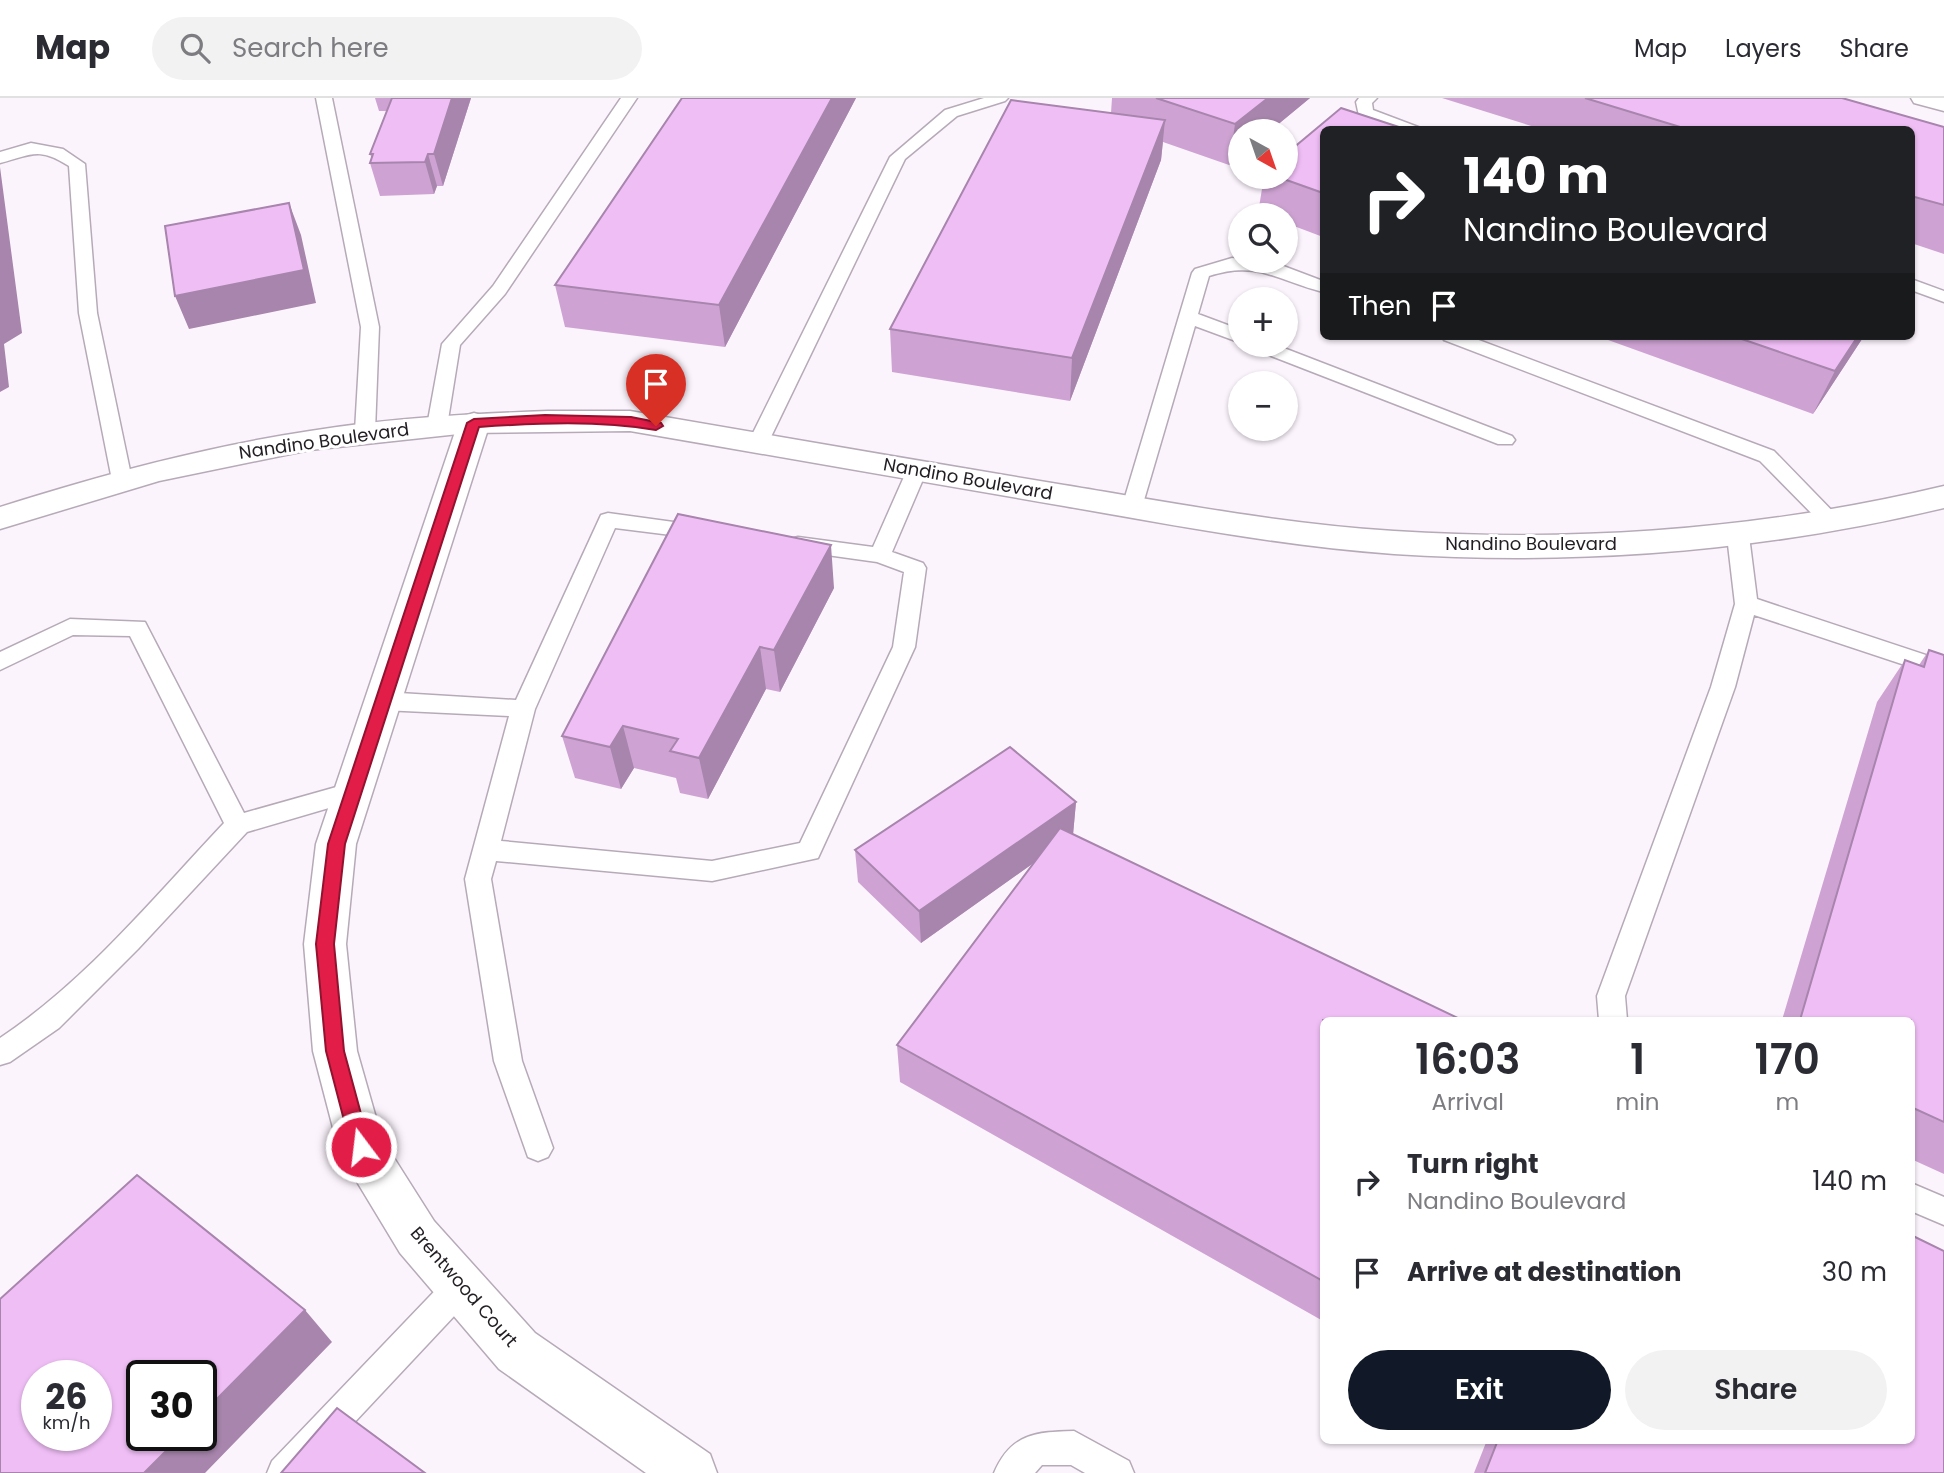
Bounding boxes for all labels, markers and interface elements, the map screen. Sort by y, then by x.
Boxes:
search box [152,17,642,80]
text: Map [35,24,110,71]
icon: search [176,29,214,67]
text: Search here [232,30,389,66]
text: Map [1634,32,1687,65]
text: Layers [1725,32,1801,65]
text: Share [1839,32,1909,65]
north arrow [1228,119,1298,189]
map controls [1228,119,1298,441]
text: 140 m [1463,142,1609,210]
icon: right [1348,154,1439,245]
button: search [1228,203,1298,273]
text: Nandino Boulevard [1463,207,1768,252]
button: + [1228,287,1298,357]
icon: arrive [1425,287,1463,325]
text: Then [1348,288,1411,324]
pin [626,354,686,426]
icon: arrive [637,365,675,403]
button: − [1228,371,1298,441]
street label: Nandino Boulevard [237,416,411,465]
street label: Nandino Boulevard [881,451,1055,506]
street label: Nandino Boulevard [1445,531,1617,556]
text: 16:03 [1415,1030,1520,1089]
text: 1 [1630,1030,1645,1089]
text: 170 [1755,1030,1820,1089]
text: Arrival [1432,1086,1504,1118]
text: min [1615,1086,1660,1118]
text: m [1775,1086,1799,1118]
position arrow [324,1110,398,1184]
text: Turn right [1407,1146,1539,1182]
icon: right [1348,1163,1386,1201]
text: 140 m [1812,1163,1887,1199]
text: Nandino Boulevard [1407,1185,1626,1217]
street label: Brentwood Court [405,1221,524,1352]
icon: arrive [1348,1254,1386,1292]
text: Arrive at destination [1407,1254,1682,1290]
text: 30 m [1822,1254,1887,1290]
button: Exit [1348,1350,1611,1430]
button: Share [1625,1350,1887,1430]
speed limit sign: 30 [126,1360,217,1451]
text: 26 [45,1372,88,1421]
text: km/h [43,1410,90,1435]

